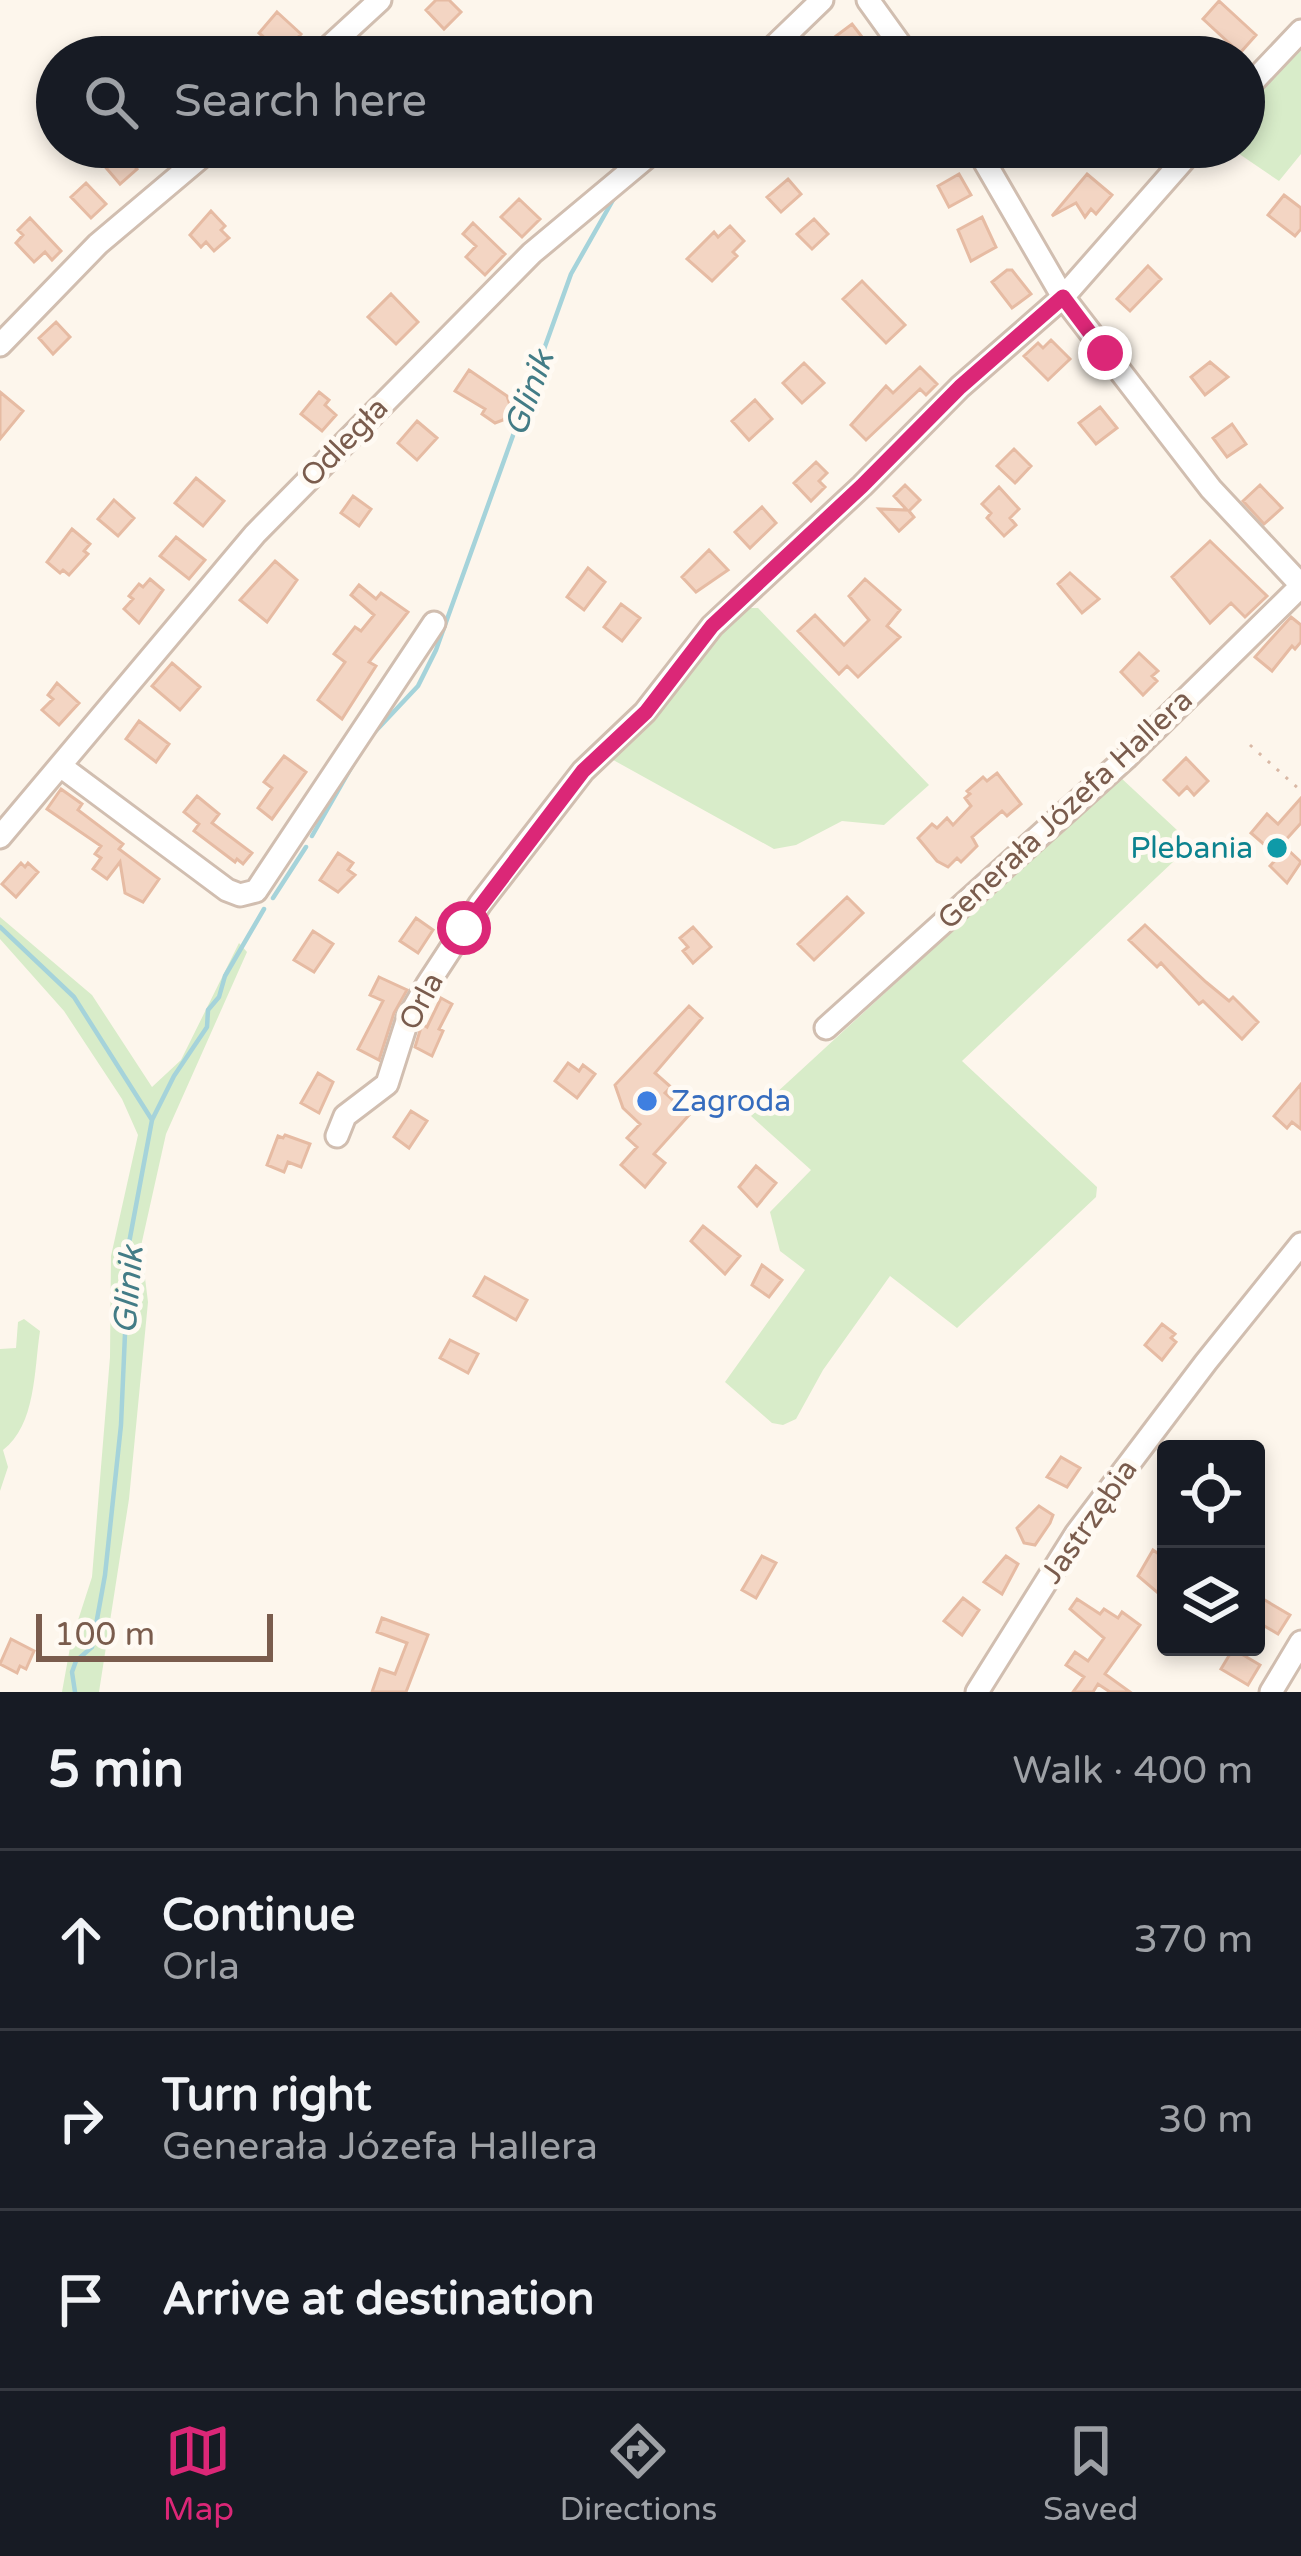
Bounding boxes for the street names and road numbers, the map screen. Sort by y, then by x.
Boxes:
street label: Odległa [293,390,396,495]
street label: Generała Józefa Hallera [930,682,1201,937]
street label: Orla [391,966,452,1036]
street label: Jastrzębia [1033,1452,1146,1591]

